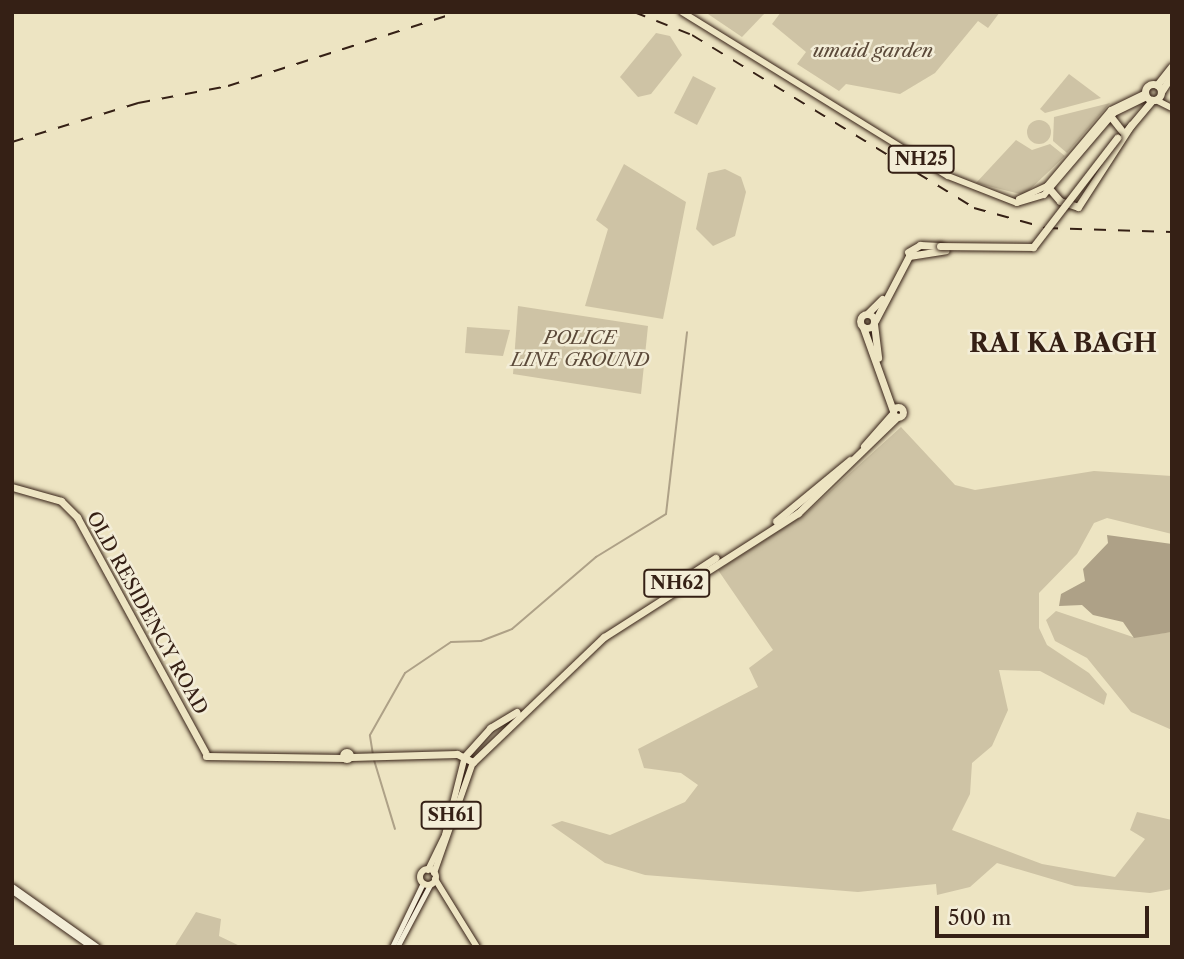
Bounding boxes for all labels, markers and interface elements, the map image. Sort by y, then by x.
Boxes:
park label: umaid garden [813,40,933,62]
road number: NH25 [886,144,956,174]
park label: POLICE LINE GROUND [511,327,649,371]
district label: RAI KA BAGH [969,328,1157,360]
street label: OLD RESIDENCY ROAD [81,507,213,719]
road number: NH62 [642,568,712,598]
road number: SH61 [420,800,482,830]
scale bar [939,892,1152,936]
text: 500 m [948,905,1011,930]

